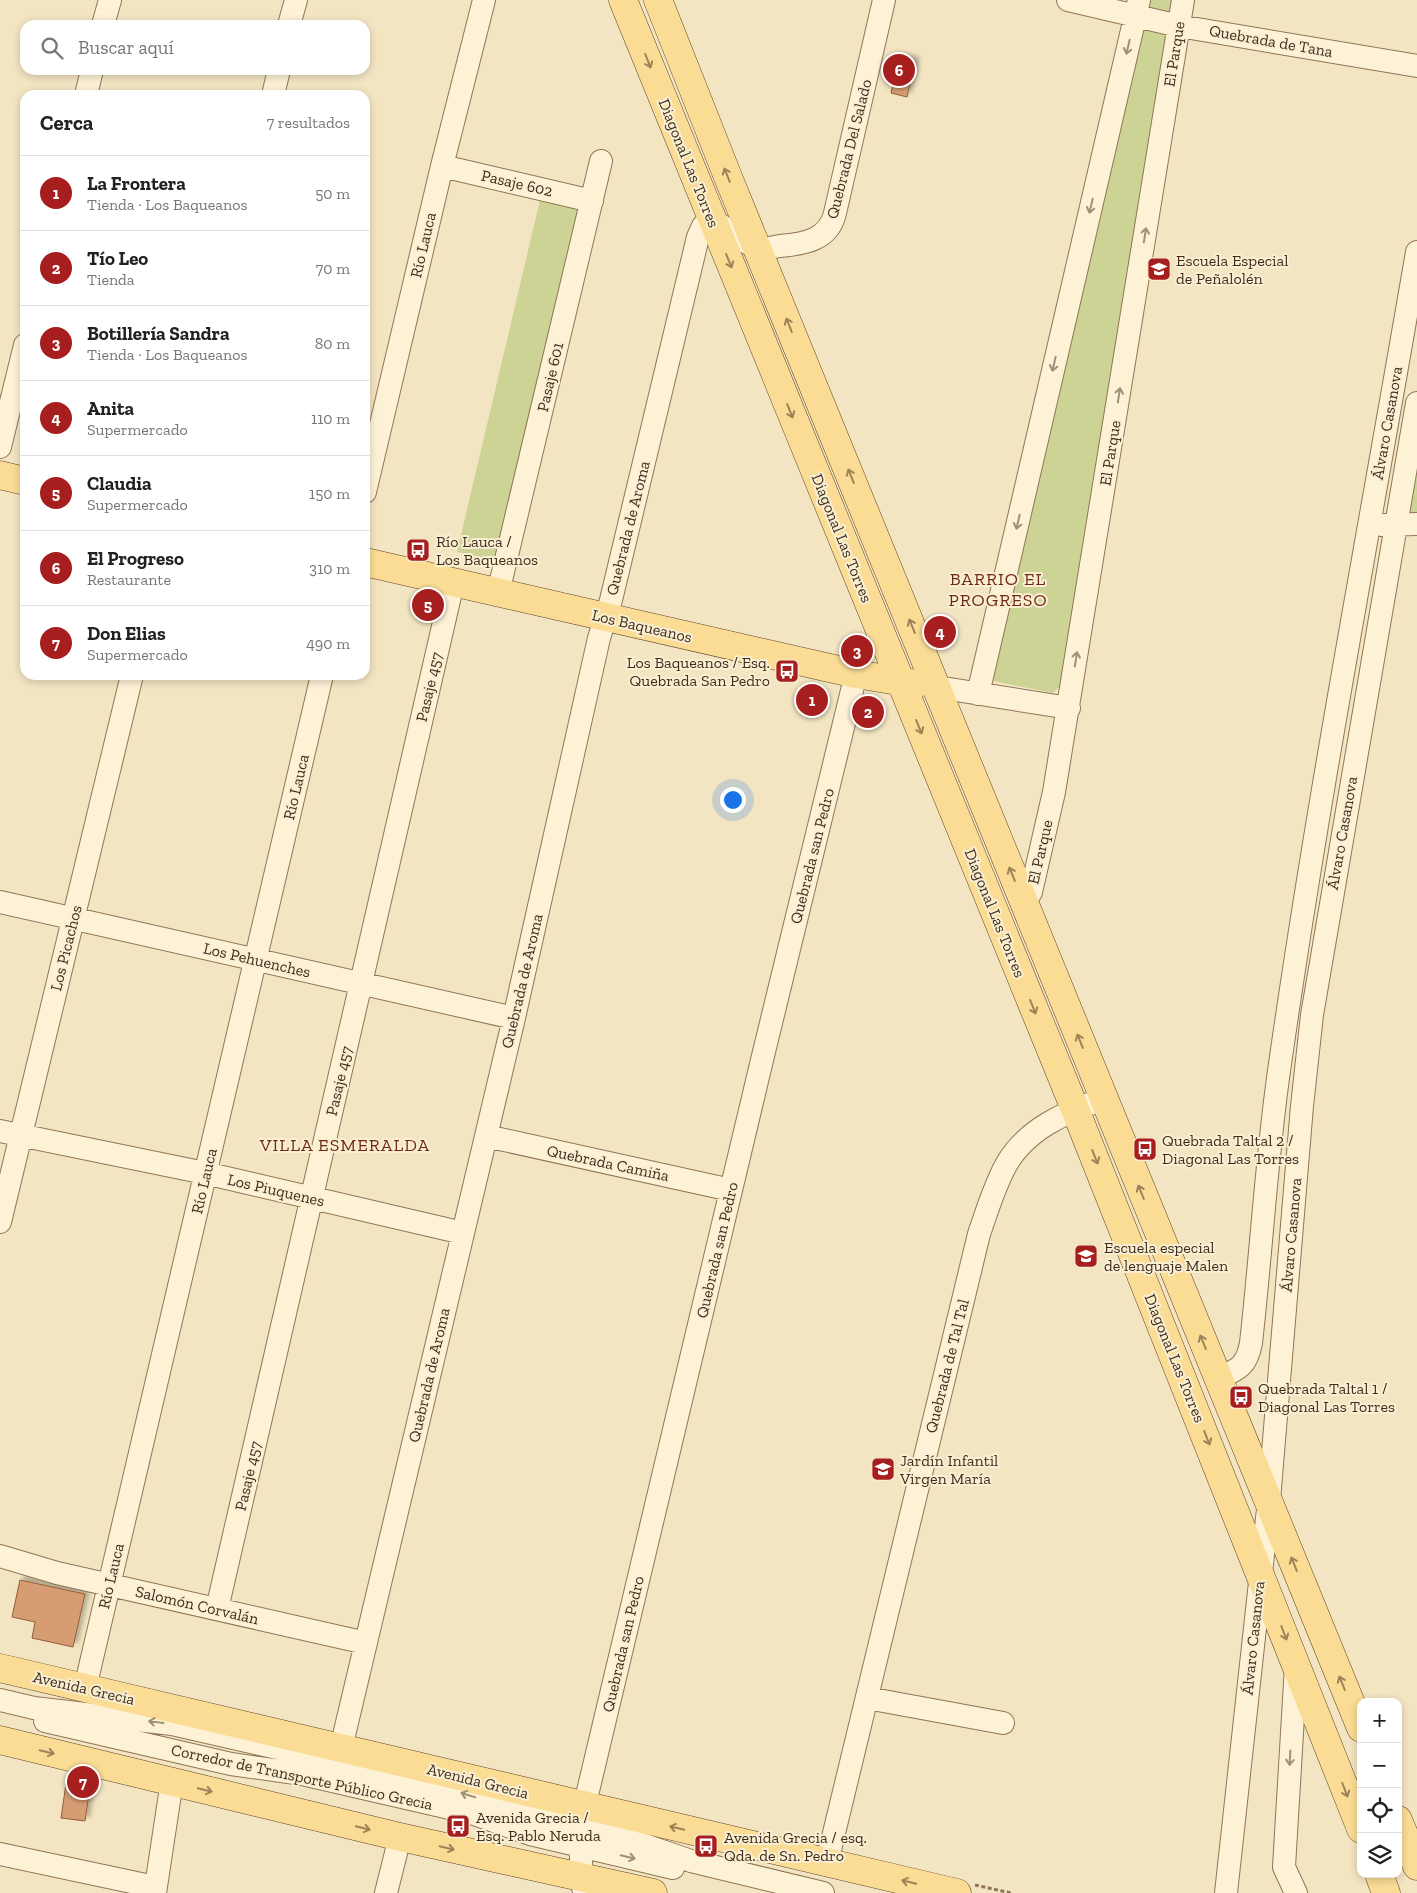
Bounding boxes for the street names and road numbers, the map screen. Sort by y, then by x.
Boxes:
street label: El Parque [1159,20,1189,88]
street label: Quebrada de Tana [1208,21,1335,61]
street label: Quebrada Del Salado [822,77,876,221]
street label: Diagonal Las Torres [655,96,723,230]
street label: Pasaje 602 [479,166,555,200]
street label: Río Lauca [406,210,440,280]
street label: Pasaje 601 [533,340,567,414]
street label: Álvaro Casanova [1368,365,1406,481]
street label: El Parque [1095,419,1125,487]
street label: Quebrada de Aroma [602,459,654,597]
street label: Diagonal Las Torres [808,471,876,605]
street label: Los Baqueanos [590,605,694,647]
street label: Pasaje 457 [412,650,446,724]
street label: Río Lauca [279,752,313,822]
street label: Álvaro Casanova [1323,775,1361,891]
street label: Quebrada san Pedro [786,786,838,926]
street label: El Parque [1023,818,1057,886]
street label: Diagonal Las Torres [961,846,1029,980]
street label: Los Picachos [46,903,86,993]
street label: Quebrada de Aroma [497,912,547,1050]
street label: Los Pehuenches [202,938,312,982]
street label: Pasaje 457 [322,1044,356,1118]
street label: Quebrada Camiña [545,1141,671,1185]
street label: Río Lauca [187,1146,221,1216]
street label: Los Piuquenes [226,1170,326,1210]
street label: Álvaro Casanova [1277,1177,1305,1293]
street label: Quebrada san Pedro [692,1180,742,1320]
street label: Diagonal Las Torres [1141,1291,1209,1425]
street label: Quebrada de Tal Tal [921,1297,973,1435]
street label: Quebrada de Aroma [404,1306,454,1444]
street label: Pasaje 457 [231,1439,265,1513]
street label: Río Lauca [94,1541,128,1611]
street label: Quebrada san Pedro [598,1574,648,1714]
street label: Álvaro Casanova [1238,1580,1268,1696]
street label: Salomón Corvalán [134,1582,261,1629]
street label: Avenida Grecia [31,1667,137,1709]
street label: Corredor de Transporte Público Grecia [169,1740,435,1814]
street label: Avenida Grecia [425,1759,531,1803]

